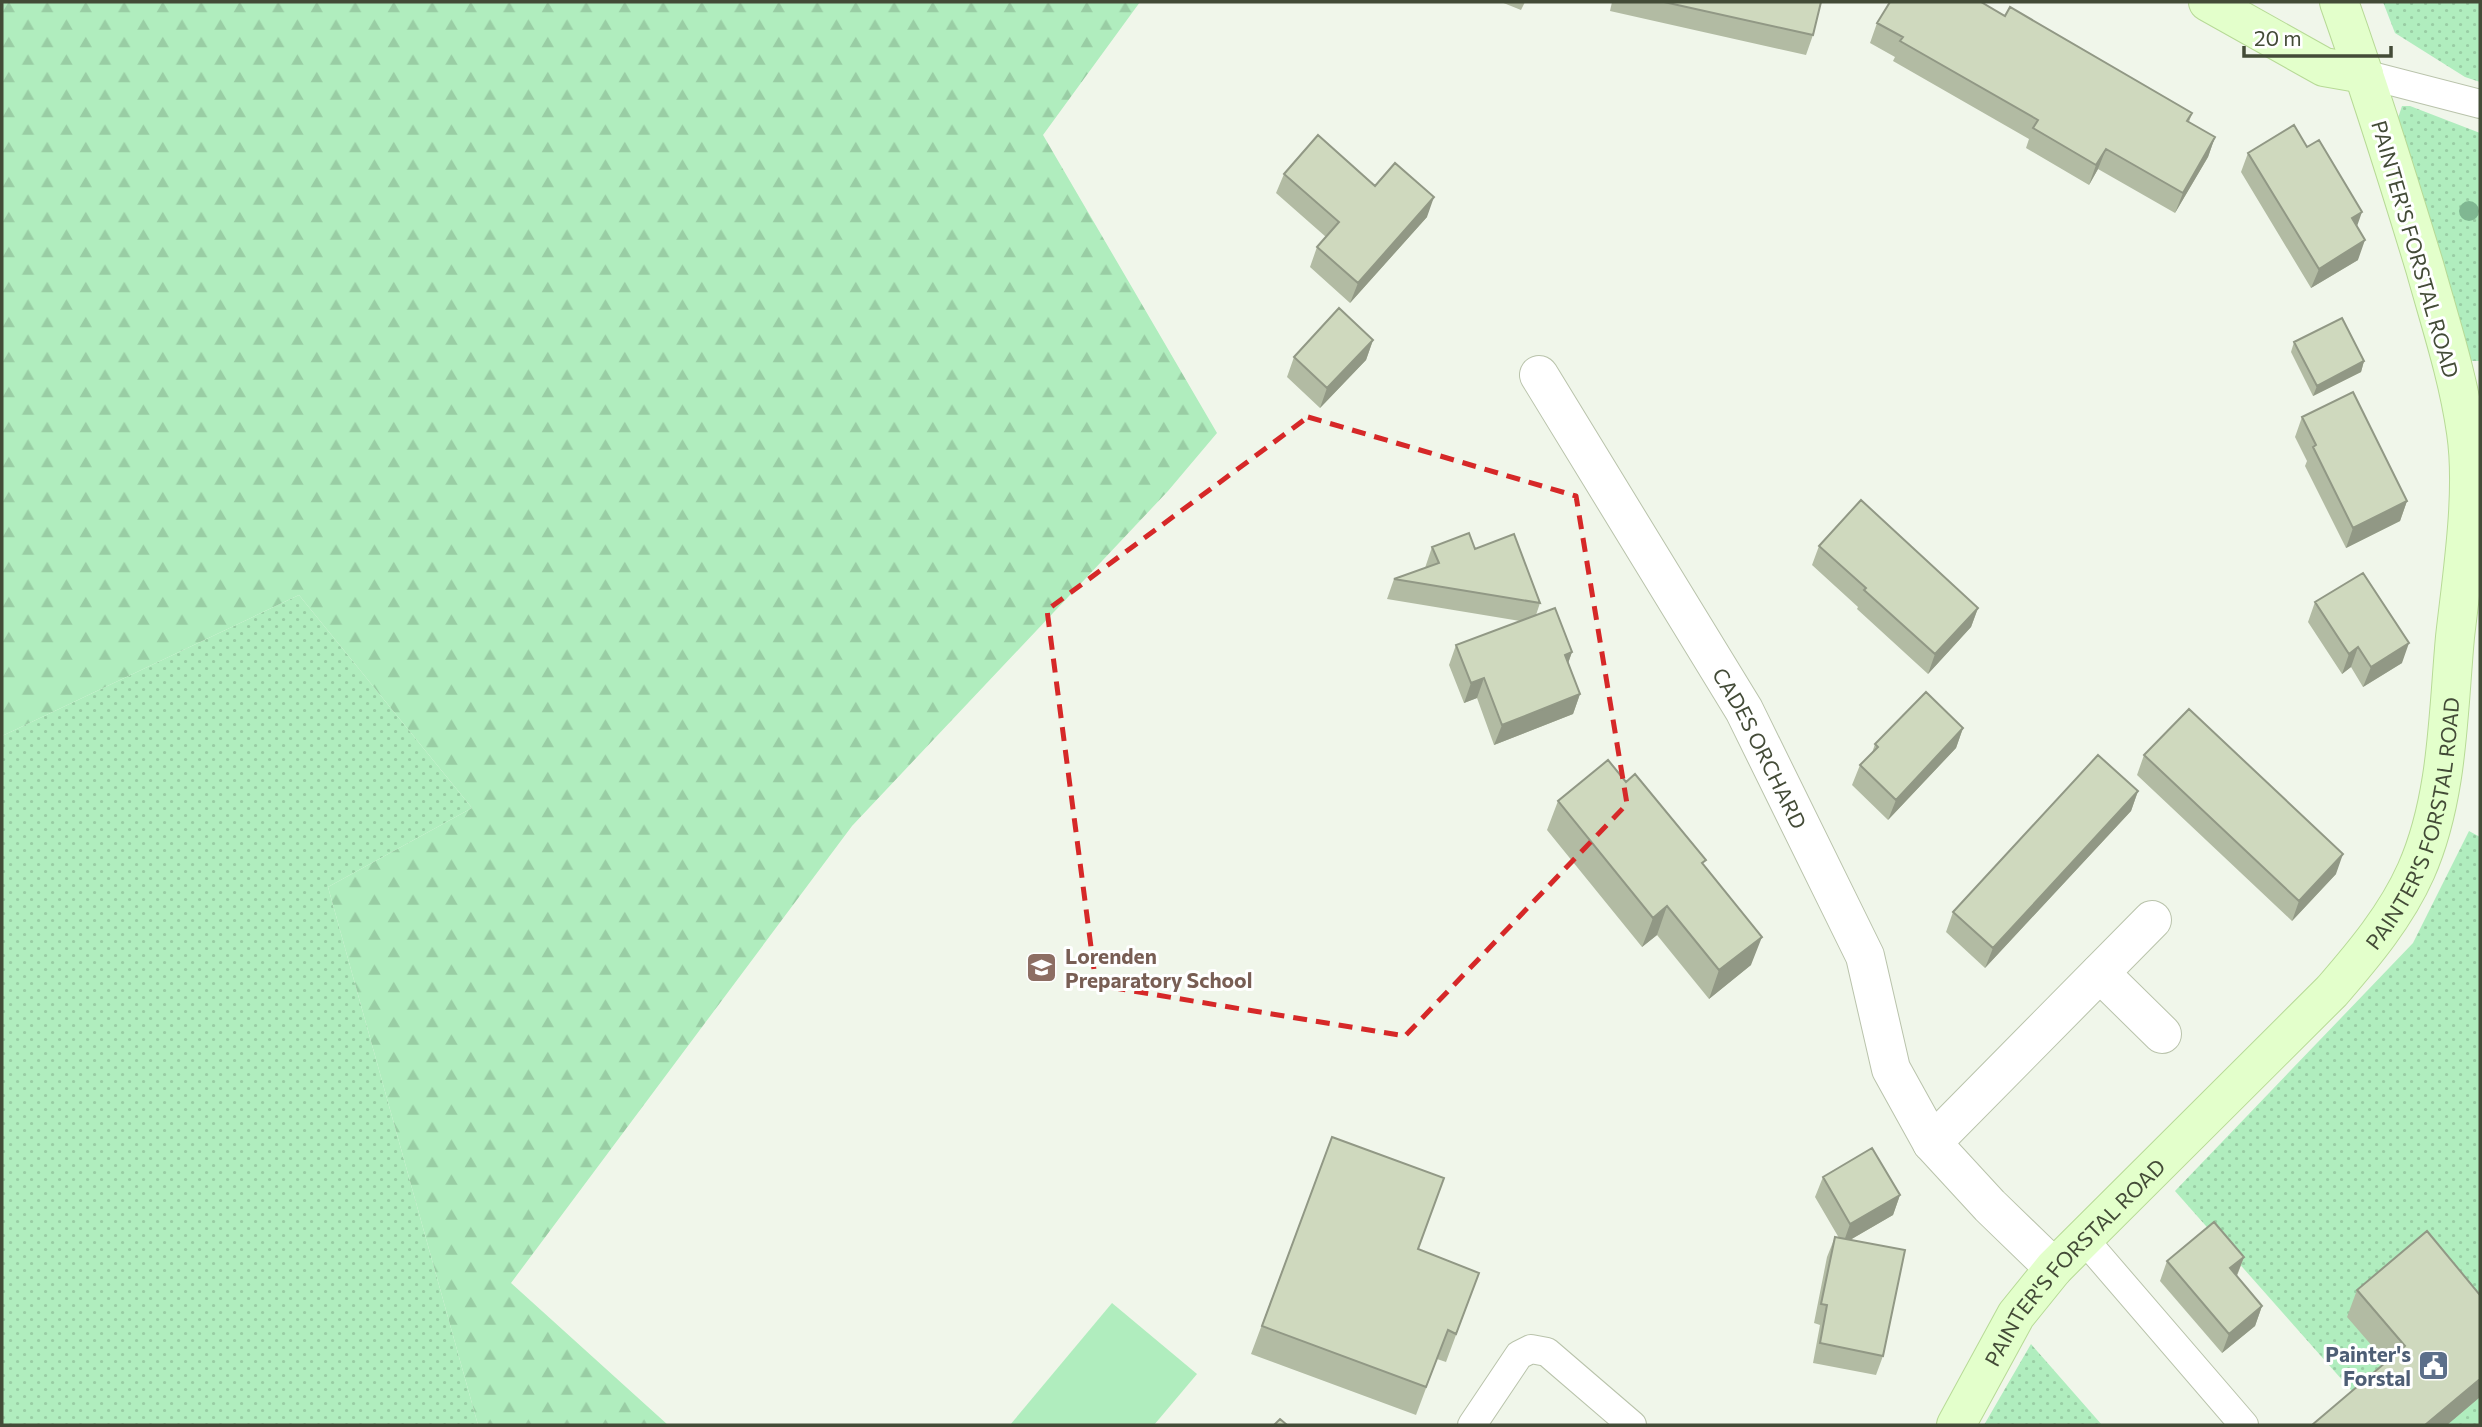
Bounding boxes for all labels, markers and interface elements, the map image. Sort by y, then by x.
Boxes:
scale bar [2244,14,2391,58]
text: 20 m [2254,25,2302,50]
street label: PAINTER'S FORSTAL ROAD [2367,117,2465,381]
street label: CADES ORCHARD [1708,663,1813,833]
street label: PAINTER'S FORSTAL ROAD [2359,696,2463,954]
place label: Lorenden Preparatory School [1065,943,1252,992]
school or university icon: Lorenden Preparatory School [1025,950,1059,984]
street label: PAINTER'S FORSTAL ROAD [1978,1153,2170,1370]
place label: Painter's Forstal [2325,1341,2411,1390]
public building icon: Painter's Forstal [2417,1348,2451,1382]

